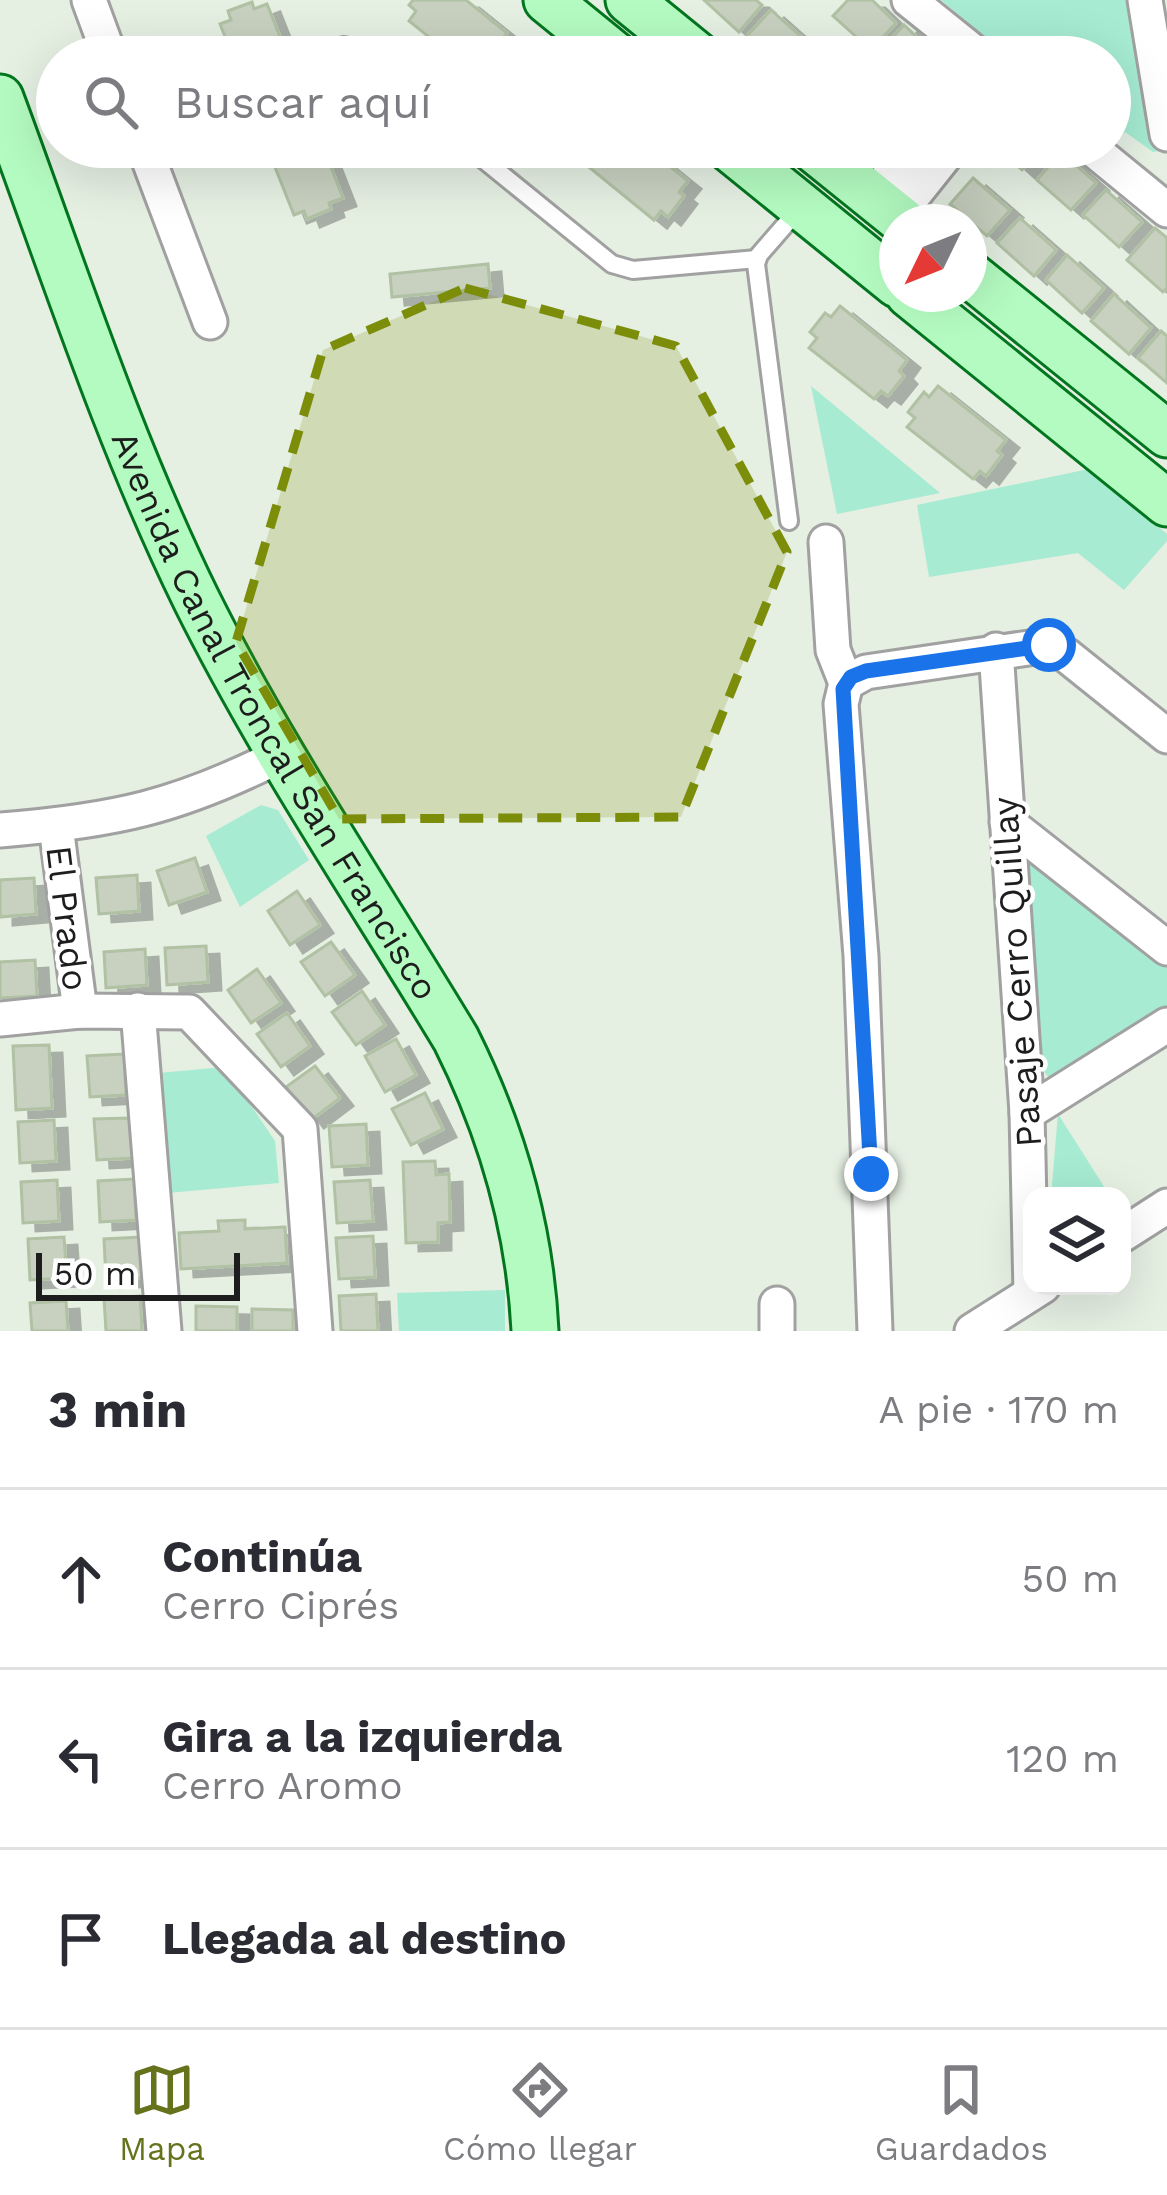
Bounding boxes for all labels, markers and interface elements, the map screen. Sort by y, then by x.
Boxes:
search box [36,36,1131,168]
icon: search [78,69,144,135]
text: Buscar aquí [174,76,432,129]
north arrow [879,204,987,312]
street label: Avenida Canal Troncal San Francisco [103,425,447,1008]
route start [1022,618,1076,672]
street label: Pasaje Cerro Quillay [984,795,1050,1149]
street label: El Prado [37,843,97,993]
route end [844,1147,898,1201]
map controls [1023,1187,1131,1295]
button: layers [1023,1187,1131,1295]
scale bar [36,1247,240,1300]
text: 50 m [54,1254,136,1293]
text: 3 min [48,1380,187,1439]
text: A pie · 170 m [879,1387,1119,1432]
text: Continúa [162,1530,362,1583]
icon: ahead [48,1546,114,1612]
text: 50 m [1022,1556,1119,1601]
text: Cerro Ciprés [162,1583,399,1628]
text: Gira a la izquierda [162,1710,562,1763]
icon: left [48,1726,114,1792]
text: 120 m [1006,1736,1119,1781]
text: Cerro Aromo [162,1763,403,1808]
icon: arrive [48,1906,114,1972]
text: Llegada al destino [162,1912,567,1965]
tab: Mapa [119,2057,205,2168]
tab: Cómo llegar [443,2057,637,2168]
tab: Guardados [875,2057,1048,2168]

